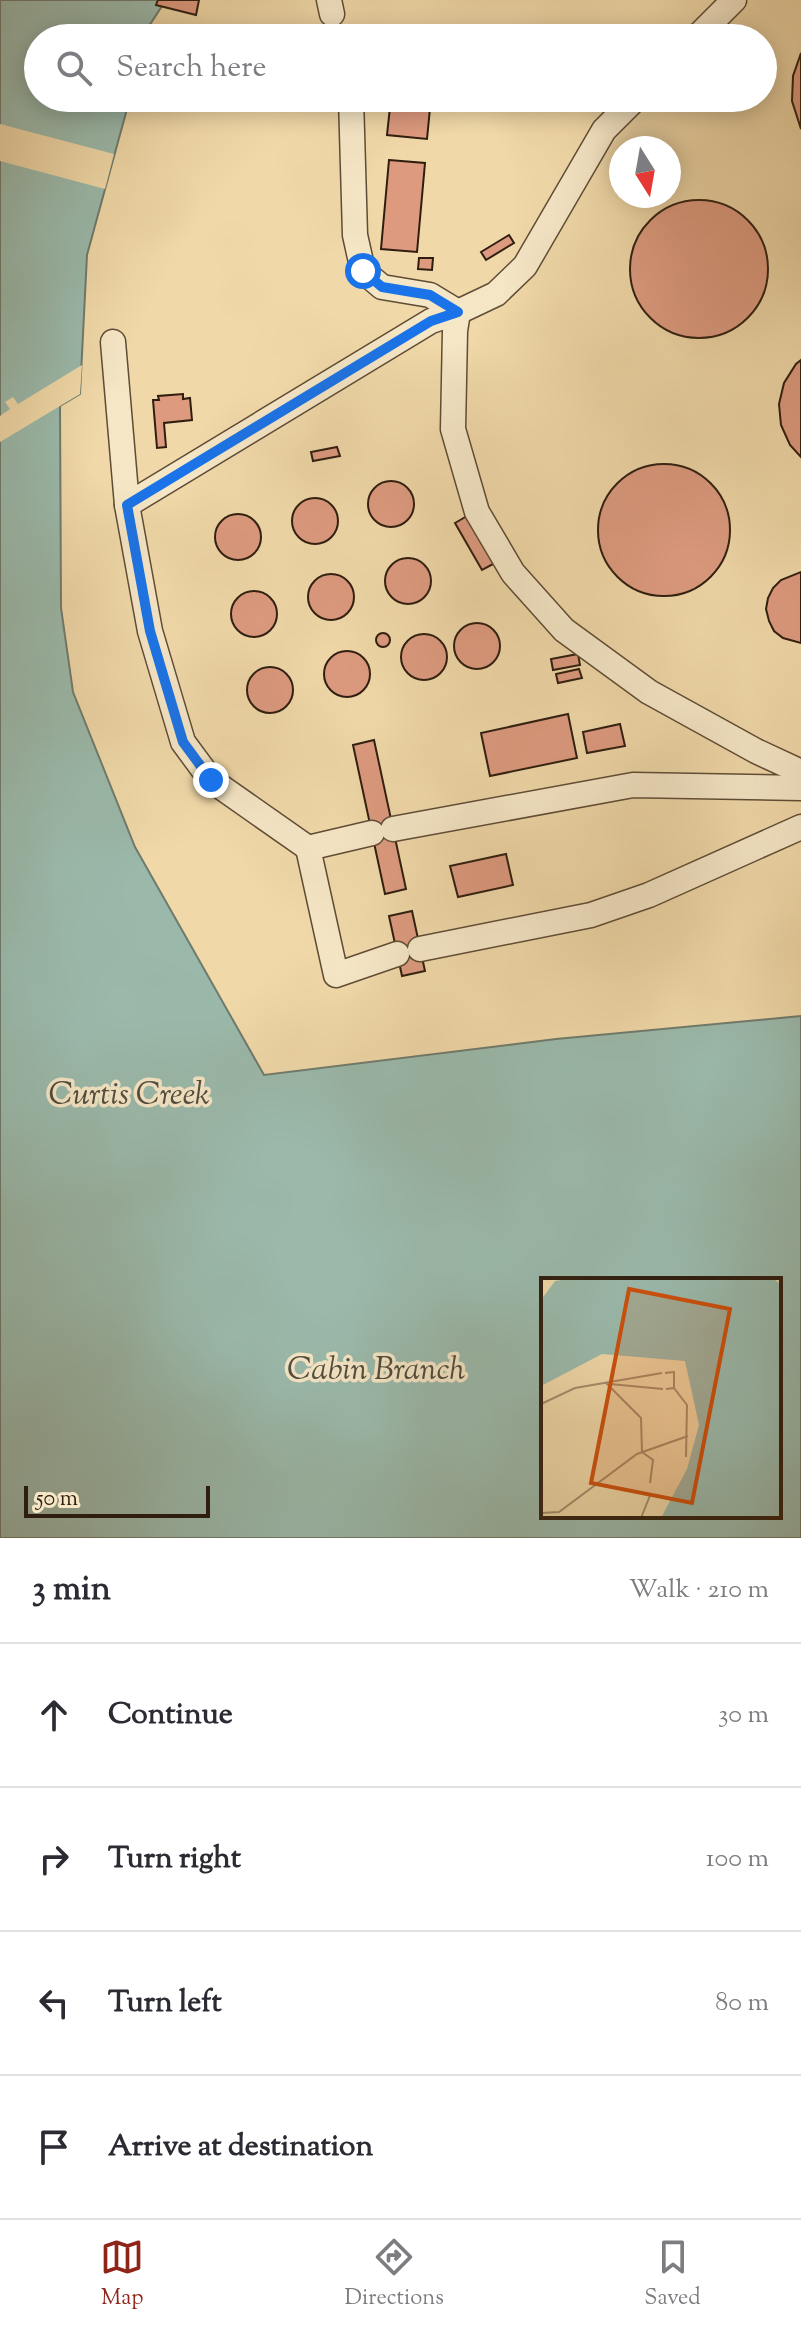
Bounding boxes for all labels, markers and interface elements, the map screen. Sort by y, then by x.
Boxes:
search box [24,24,777,112]
icon: search [52,46,96,90]
text: Search here [116,47,266,90]
north arrow [609,136,681,208]
route start [345,253,381,289]
route end [193,762,229,798]
water label: Curtis Creek [48,1073,210,1119]
inset map [541,1278,781,1518]
water label: Cabin Branch [287,1348,465,1394]
scale bar [24,1482,210,1518]
text: 50 m [36,1484,78,1516]
text: 3 min [32,1566,111,1615]
text: Walk · 210 m [629,1572,769,1609]
icon: ahead [32,1693,76,1737]
text: Continue [108,1694,233,1737]
text: 30 m [718,1697,769,1734]
icon: right [32,1837,76,1881]
text: Turn right [108,1838,241,1881]
text: 100 m [706,1841,769,1878]
icon: left [32,1981,76,2025]
text: Turn left [108,1982,222,2025]
text: 80 m [715,1985,769,2022]
icon: arrive [32,2125,76,2169]
text: Arrive at destination [108,2126,373,2169]
tab: Map [100,2235,144,2315]
tab: Directions [345,2235,444,2315]
tab: Saved [644,2235,701,2315]

